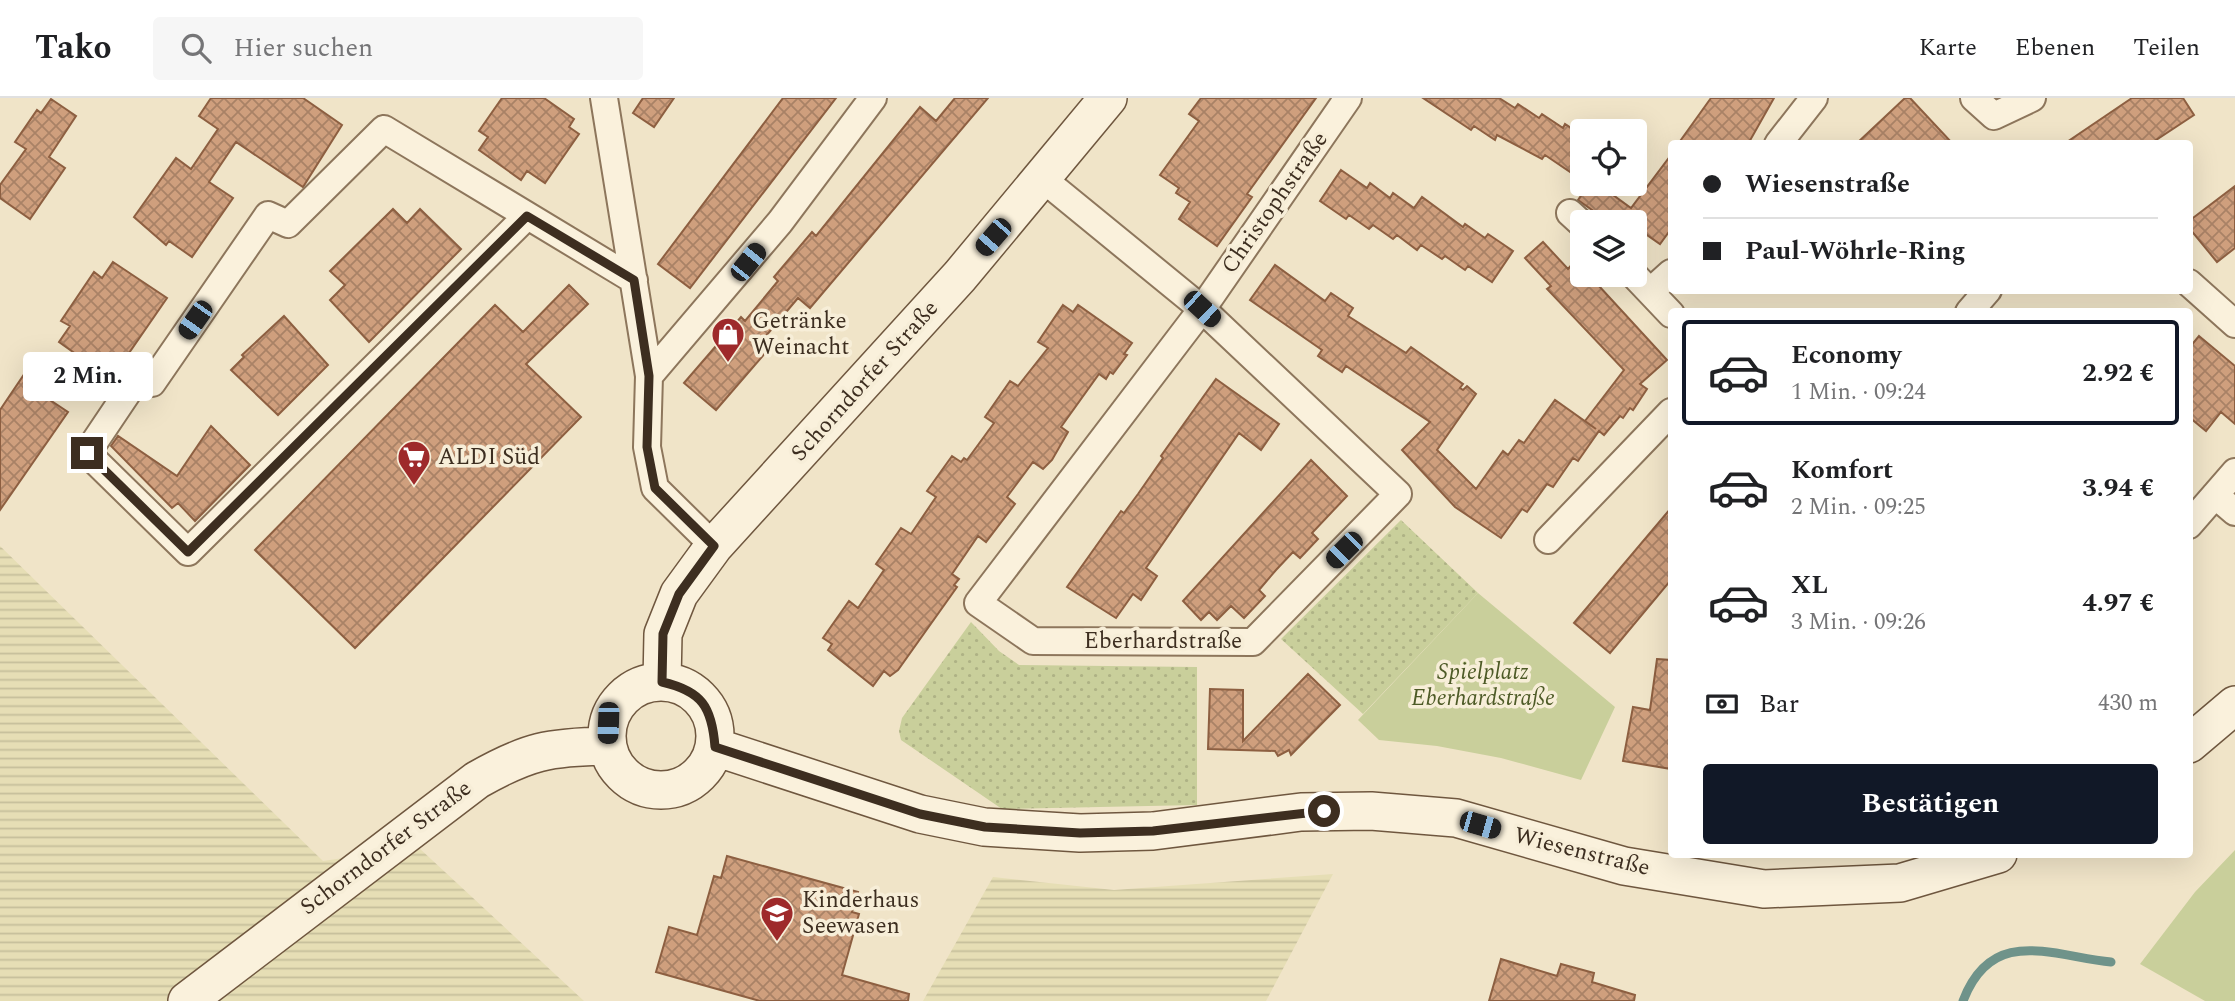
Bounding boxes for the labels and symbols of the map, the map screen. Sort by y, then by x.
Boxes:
street label: Christophstraße [1213,125,1337,281]
car [972,214,1015,260]
car [727,239,770,285]
car [1180,287,1225,331]
street label: Schorndorfer Straße [783,292,947,470]
car [175,297,216,343]
place label: Getränke Weinacht [752,304,850,365]
shop icon: Getränke Weinacht [709,315,747,364]
callout: 2 Min. [22,352,152,400]
route end [71,437,103,469]
supermarket icon: ALDI Süd [395,438,433,487]
place label: ALDI Süd [438,440,540,475]
car [1322,528,1367,572]
street label: Eberhardstraße [1084,624,1242,659]
park label: Spielplatz Eberhardstraße [1411,655,1555,716]
car [597,702,620,744]
street label: Schorndorfer Straße [293,772,479,924]
route start [1308,795,1340,827]
car [1457,809,1504,841]
street label: Wiesenstraße [1510,818,1654,886]
place label: Kinderhaus Seewasen [802,883,919,944]
school or university icon: Kinderhaus Seewasen [758,894,796,943]

